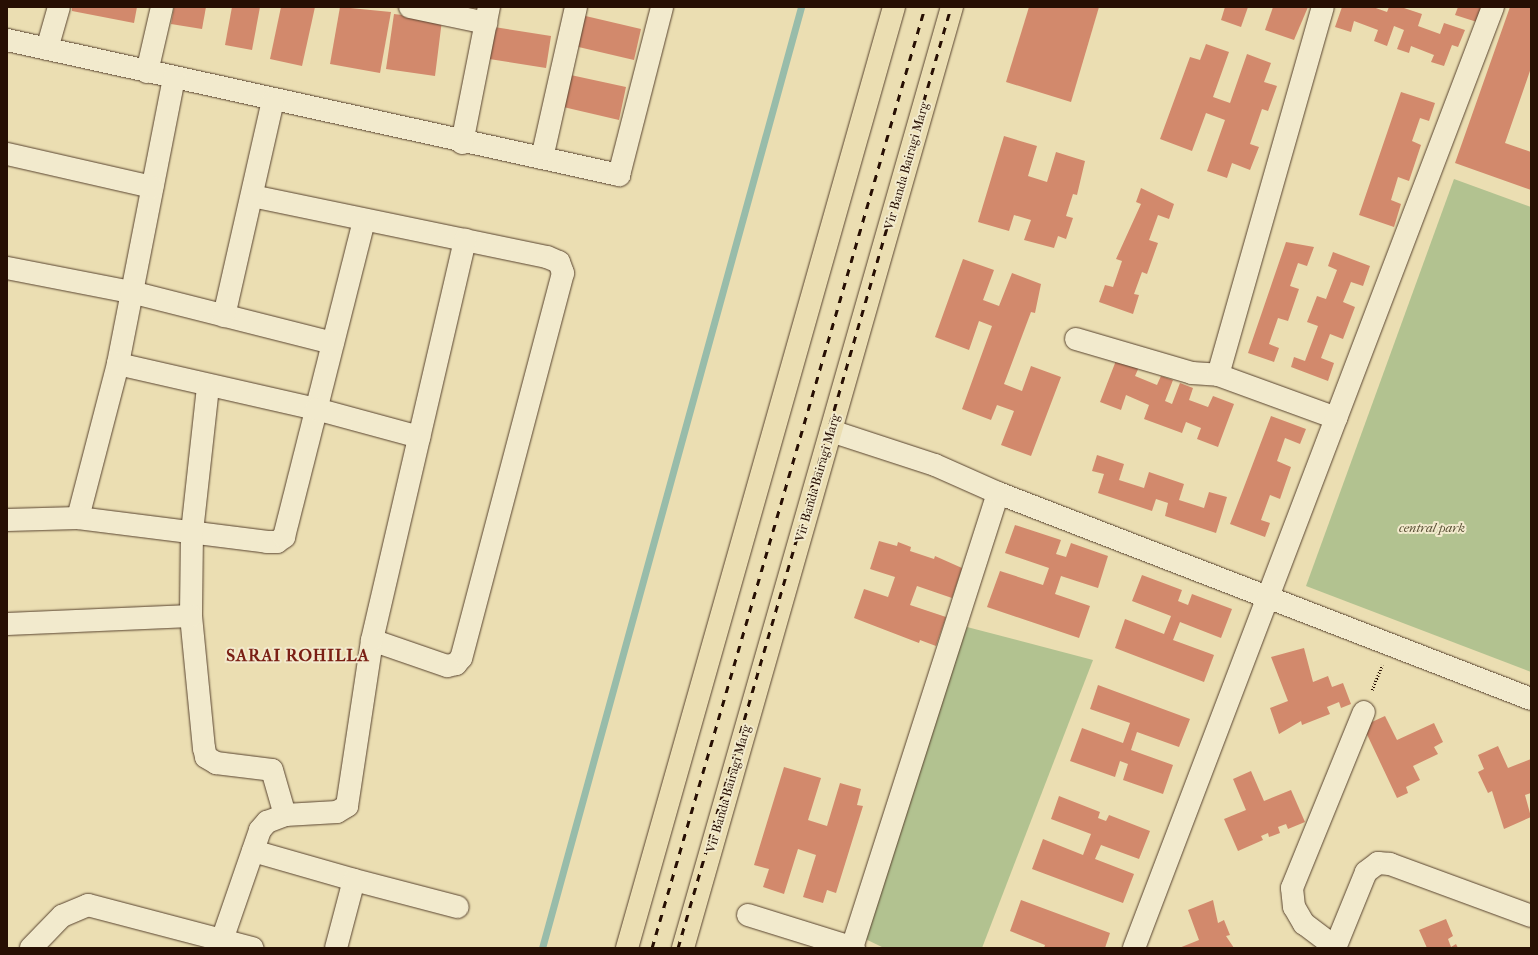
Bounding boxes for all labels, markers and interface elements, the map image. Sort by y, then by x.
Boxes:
street label: Vir Banda Bairagi Marg [881,100,933,232]
street label: Vir Banda Bairagi Marg [792,412,844,544]
park label: central park [1399,520,1465,536]
district label: SARAI ROHILLA [226,646,370,666]
street label: Vir Banda Bairagi Marg [703,723,755,855]

